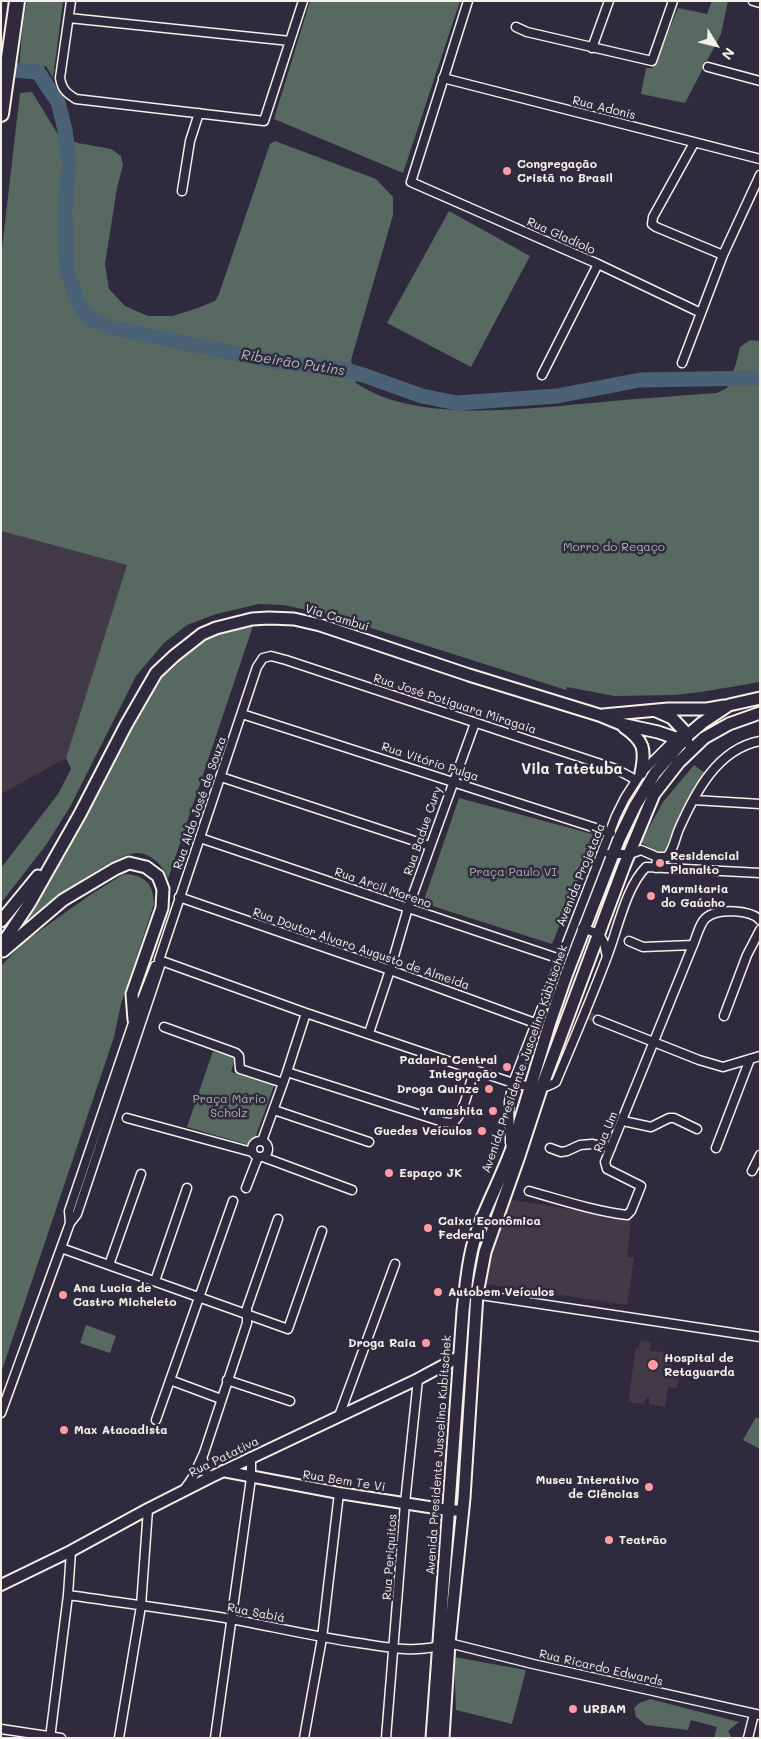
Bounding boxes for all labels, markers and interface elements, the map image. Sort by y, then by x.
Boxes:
north arrow [691,20,741,70]
text: N [718,44,739,64]
street label: Rua Adonis [571,93,637,123]
place label: Congregação Cristã no Brasil [517,157,613,185]
marker: Congregação Cristã no Brasil [501,165,513,177]
street label: Rua Gladiolo [525,214,597,258]
water label: Ribeirão Putins [240,347,346,379]
park label: Morro do Regaço [563,540,665,554]
street label: Via Cambuí [303,601,371,635]
street label: Rua José Potiguara Miragaia [372,671,538,737]
street label: Rua Aldo José de Souza [170,735,230,871]
street label: Rua Vitório Pulga [380,739,480,785]
district label: Vila Tatetuba [521,760,623,778]
street label: Rua Badue Cury [401,785,445,877]
street label: Avenida Projetada [554,821,608,929]
place label: Residencial Planalto [670,849,739,877]
marker: Residencial Planalto [654,857,666,869]
street label: Rua Arcil Moreno [333,865,433,911]
park label: Praça Paulo VI [469,865,557,879]
place label: Marmitaria do Gaúcho [661,882,728,910]
marker: Marmitaria do Gaúcho [645,890,657,902]
street label: Rua Doutor Alvaro Augusto de Almeida [251,905,471,993]
street label: Avenida Presidente Juscelino Kubitschek [479,943,571,1175]
place label: Padaria Central Integração [399,1053,497,1081]
marker: Padaria Central Integração [501,1061,513,1073]
place label: Droga Quinze [397,1082,479,1096]
marker: Droga Quinze [483,1083,495,1095]
park label: Praça Mário Scholz [192,1092,266,1120]
place label: Yamashita [421,1104,483,1118]
marker: Yamashita [487,1105,499,1117]
street label: Rua Um [591,1109,621,1155]
place label: Guedes Veículos [374,1124,472,1138]
marker: Guedes Veículos [476,1125,488,1137]
place label: Espaço JK [399,1166,462,1180]
marker: Espaço JK [383,1167,395,1179]
place label: Caixa Econômica Federal [438,1214,541,1242]
marker: Caixa Econômica Federal [422,1222,434,1234]
place label: Ana Lucia de Castro Micheleto [73,1281,177,1309]
place label: Autobem Veículos [448,1285,554,1299]
marker: Autobem Veículos [432,1286,444,1298]
marker: Ana Lucia de Castro Micheleto [57,1289,69,1301]
street label: Avenida Presidente Juscelino Kubitschek [423,1335,455,1575]
place label: Droga Raia [348,1336,416,1350]
marker: Droga Raia [420,1337,432,1349]
place label: Hospital de Retaguarda [664,1351,735,1379]
marker: Hospital de Retaguarda [646,1358,660,1372]
place label: Max Atacadista [74,1423,168,1437]
marker: Max Atacadista [58,1424,70,1436]
street label: Rua Patativa [187,1434,261,1480]
street label: Rua Bem Te Vi [302,1467,386,1495]
place label: Museu Interativo de Ciências [536,1473,639,1501]
marker: Museu Interativo de Ciências [643,1481,655,1493]
street label: Rua Periquitos [380,1514,400,1600]
place label: Teatrão [619,1533,667,1547]
marker: Teatrão [603,1534,615,1546]
street label: Rua Sabiá [226,1600,286,1626]
street label: Rua Ricardo Edwards [538,1647,664,1689]
place label: URBAM [583,1702,626,1716]
marker: URBAM [567,1703,579,1715]

